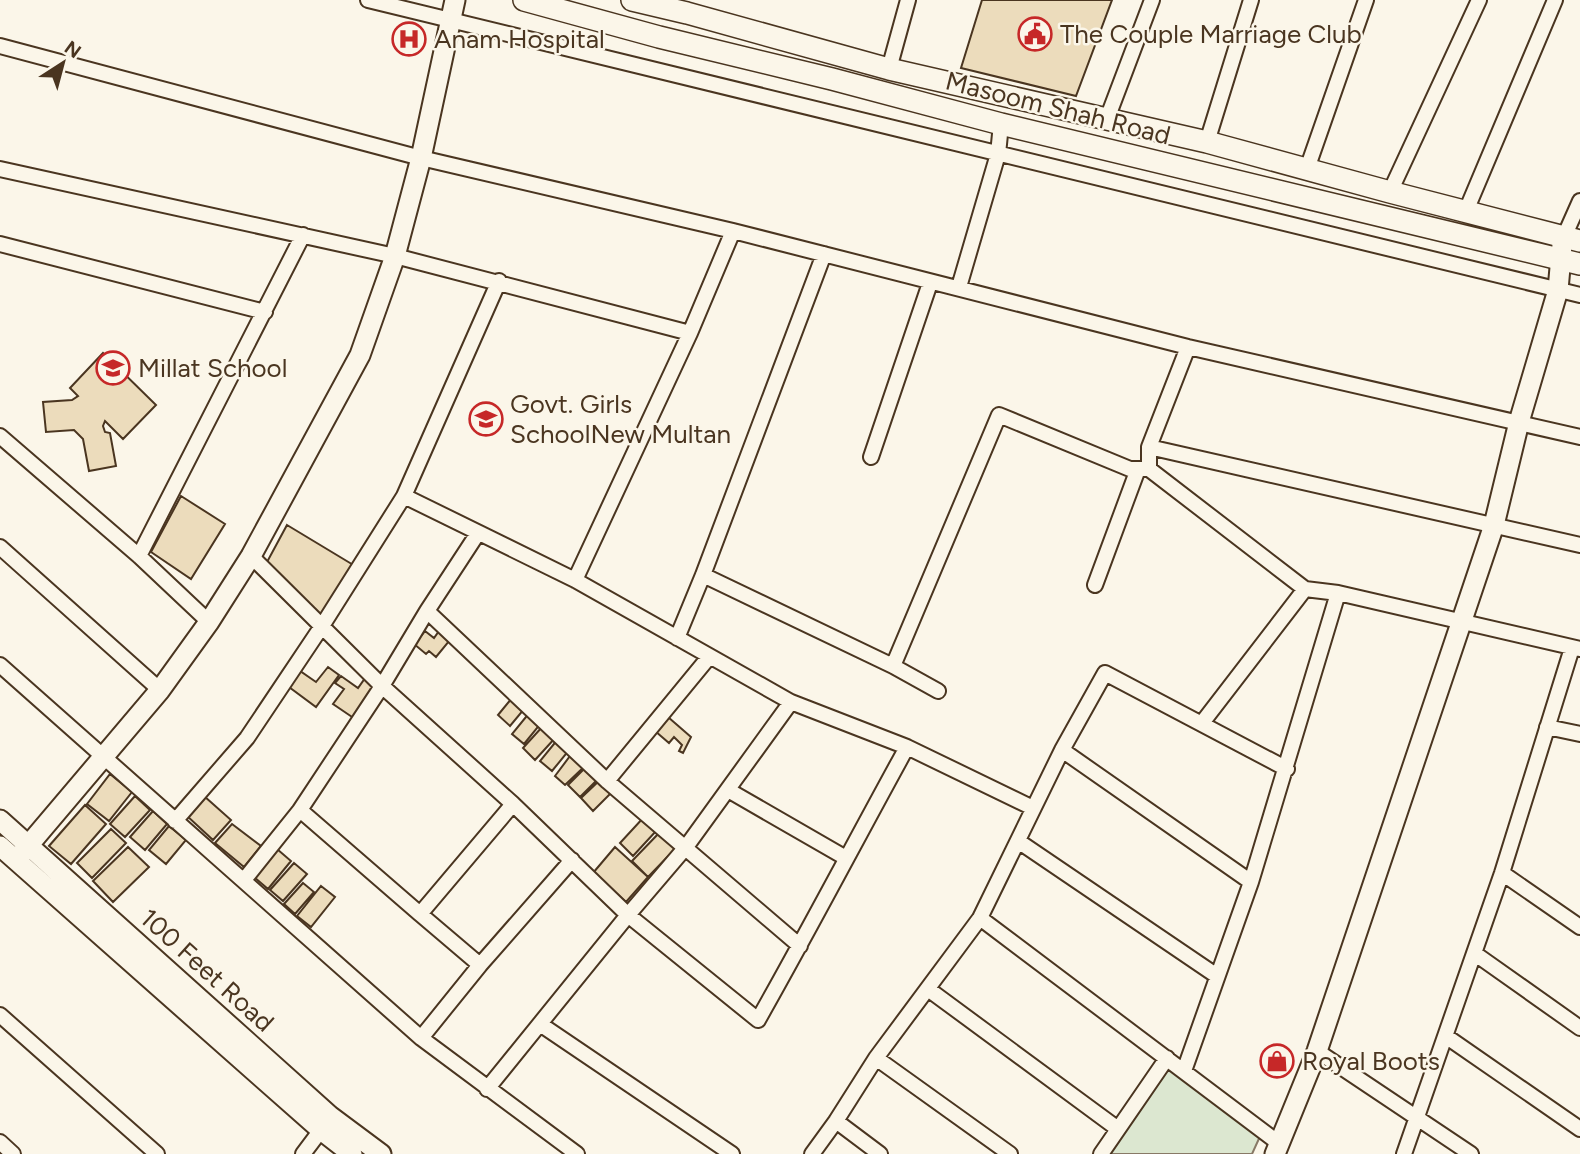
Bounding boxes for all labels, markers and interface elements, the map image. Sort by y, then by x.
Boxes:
public building icon: The Couple Marriage Club [1016,15,1054,53]
place label: The Couple Marriage Club [1060,18,1362,50]
hospital icon: Anam Hospital [390,20,428,58]
place label: Anam Hospital [434,23,605,55]
north arrow [28,28,98,98]
text: N [60,36,85,63]
street label: Masoom Shah Road [942,65,1174,151]
school or university icon: Millat School [94,349,132,387]
place label: Millat School [138,352,287,384]
place label: Govt. Girls SchoolNew Multan [510,388,731,450]
school or university icon: Govt. Girls SchoolNew Multan [467,400,505,438]
street label: 100 Feet Road [134,902,280,1038]
shop icon: Royal Boots [1258,1042,1296,1080]
place label: Royal Boots [1302,1045,1440,1077]

